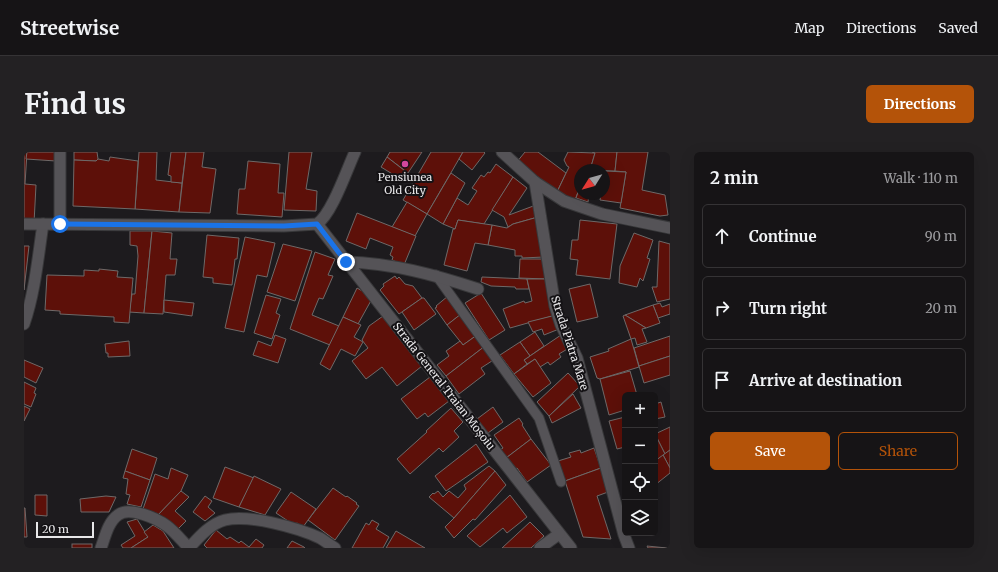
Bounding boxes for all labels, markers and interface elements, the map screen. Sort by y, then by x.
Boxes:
text: Streetwise [20,16,119,40]
text: Map [794,19,824,37]
text: Directions [846,19,916,37]
text: Saved [938,19,978,37]
button: Directions [866,85,974,123]
text: Find us [24,86,126,122]
marker: Pensiunea Old City [400,159,410,169]
north arrow [574,164,610,200]
text: 2 min [710,167,758,189]
place label: Pensiunea Old City [378,170,432,197]
text: Walk · 110 m [883,170,958,187]
route start [51,215,69,233]
icon: ahead [711,225,733,247]
text: Continue [749,227,817,246]
text: 90 m [925,228,957,245]
route end [337,253,355,271]
street label: Strada Piatra Mare [548,294,592,392]
icon: right [711,297,733,319]
text: Turn right [749,299,827,318]
text: 20 m [925,300,957,317]
street label: Strada General Traian Moșoiu [390,320,498,453]
icon: arrive [711,369,733,391]
text: Arrive at destination [749,371,902,390]
map controls [622,392,658,536]
button: + [622,392,658,428]
button: − [622,428,658,464]
button: Save [710,432,830,470]
button: Share [838,432,958,470]
button: locate [622,464,658,500]
button: layers [622,500,658,536]
scale bar [36,520,94,539]
text: 20 m [42,522,69,536]

